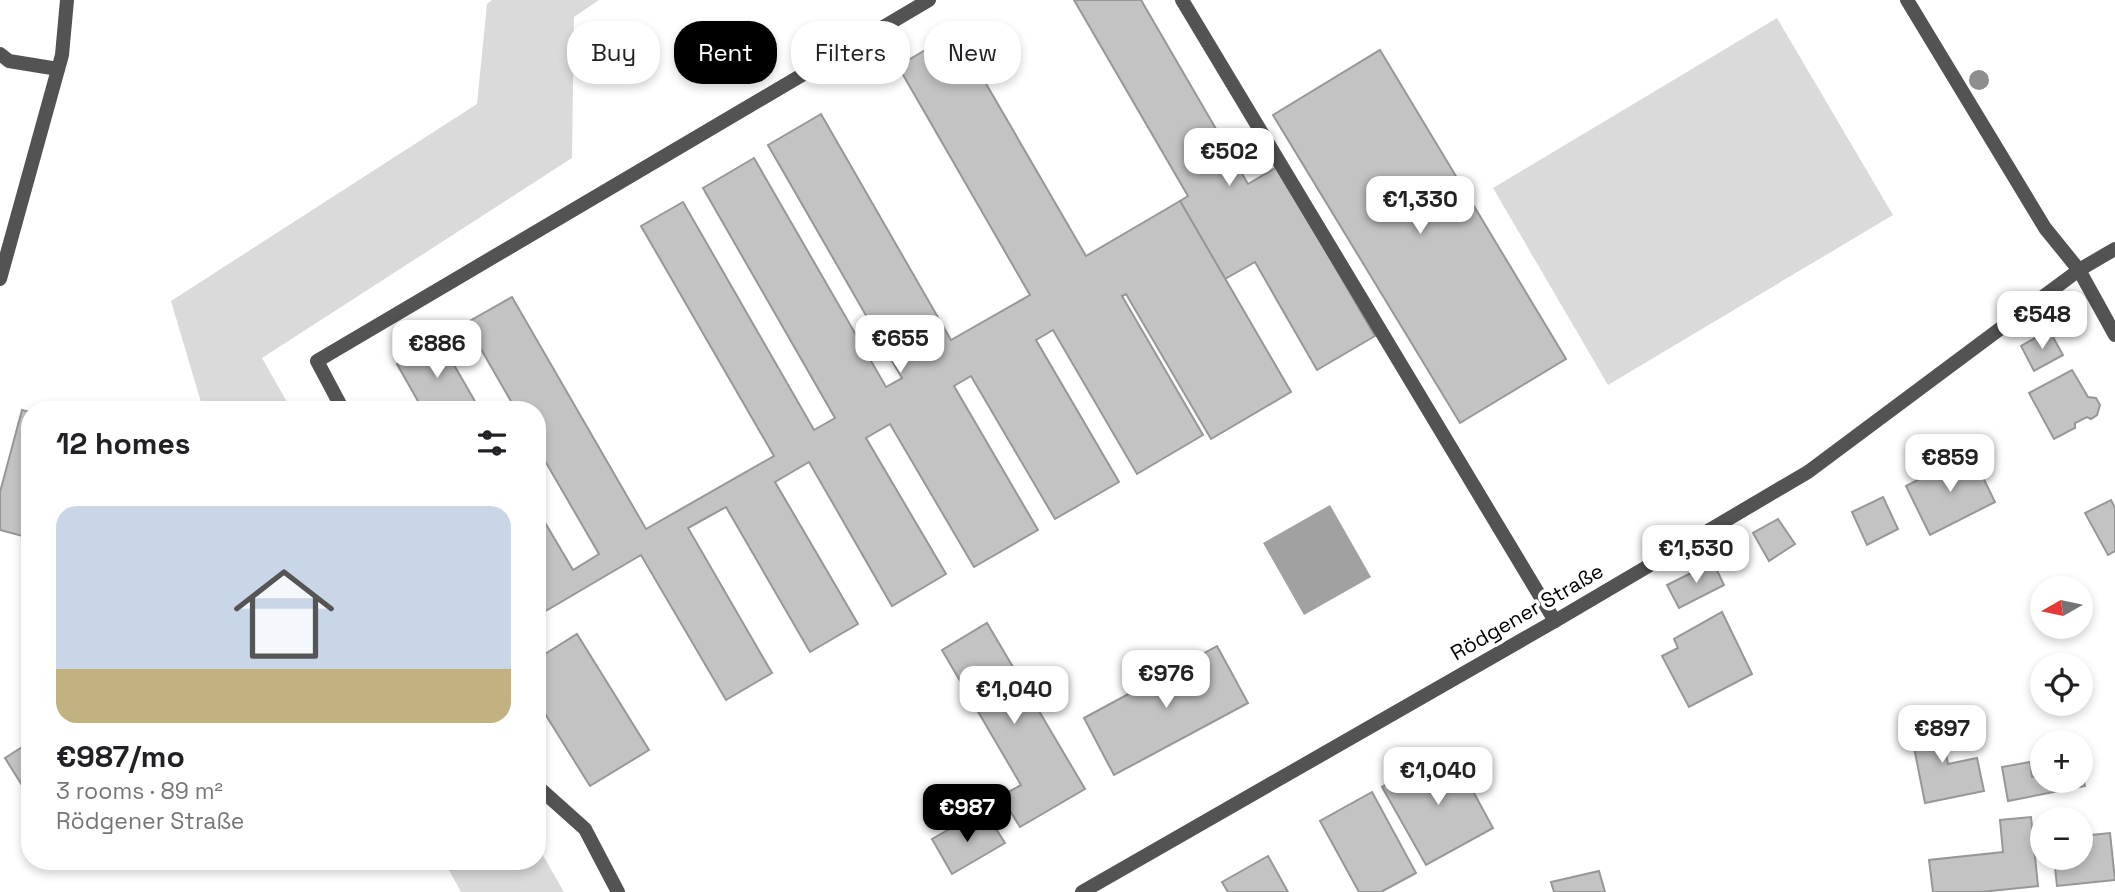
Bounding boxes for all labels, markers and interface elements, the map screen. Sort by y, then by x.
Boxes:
chip: Buy [567,21,660,84]
chip: Rent [674,21,777,84]
chip: Filters [791,21,910,84]
chip: New [924,21,1021,84]
pin: €502 [1188,128,1270,188]
text: €502 [1200,136,1258,166]
pin: €1,330 [1363,176,1477,236]
text: €1,330 [1382,184,1458,214]
pin: €548 [2001,292,2083,351]
text: €548 [2013,299,2071,329]
pin: €655 [859,316,941,375]
pin: €886 [396,320,478,380]
text: €655 [871,323,929,353]
text: €886 [408,328,466,358]
text: 12 homes [56,424,191,463]
icon: filters [473,424,511,462]
pin: €859 [1909,434,1991,494]
text: €859 [1921,442,1979,472]
pin: €1,530 [1639,526,1753,585]
text: €1,530 [1658,533,1734,563]
icon: home [221,551,347,677]
street label: Rödgener Straße [1445,557,1608,666]
north arrow [2030,576,2093,639]
map controls [2030,576,2093,870]
pin: €976 [1125,650,1207,710]
button: locate [2030,653,2093,716]
text: €976 [1138,658,1194,688]
pin: €1,040 [957,666,1071,726]
text: €1,040 [976,674,1052,704]
pin: €897 [1901,706,1983,765]
text: €897 [1914,713,1970,743]
button: + [2030,730,2093,793]
text: €987/mo [56,737,185,776]
pin: €1,040 [1381,748,1495,807]
text: €1,040 [1400,755,1476,785]
text: 3 rooms · 89 m² [56,776,223,806]
pin: €987 [926,784,1008,844]
text: €987 [939,792,995,822]
text: Rödgener Straße [56,806,244,836]
button: − [2030,807,2093,870]

